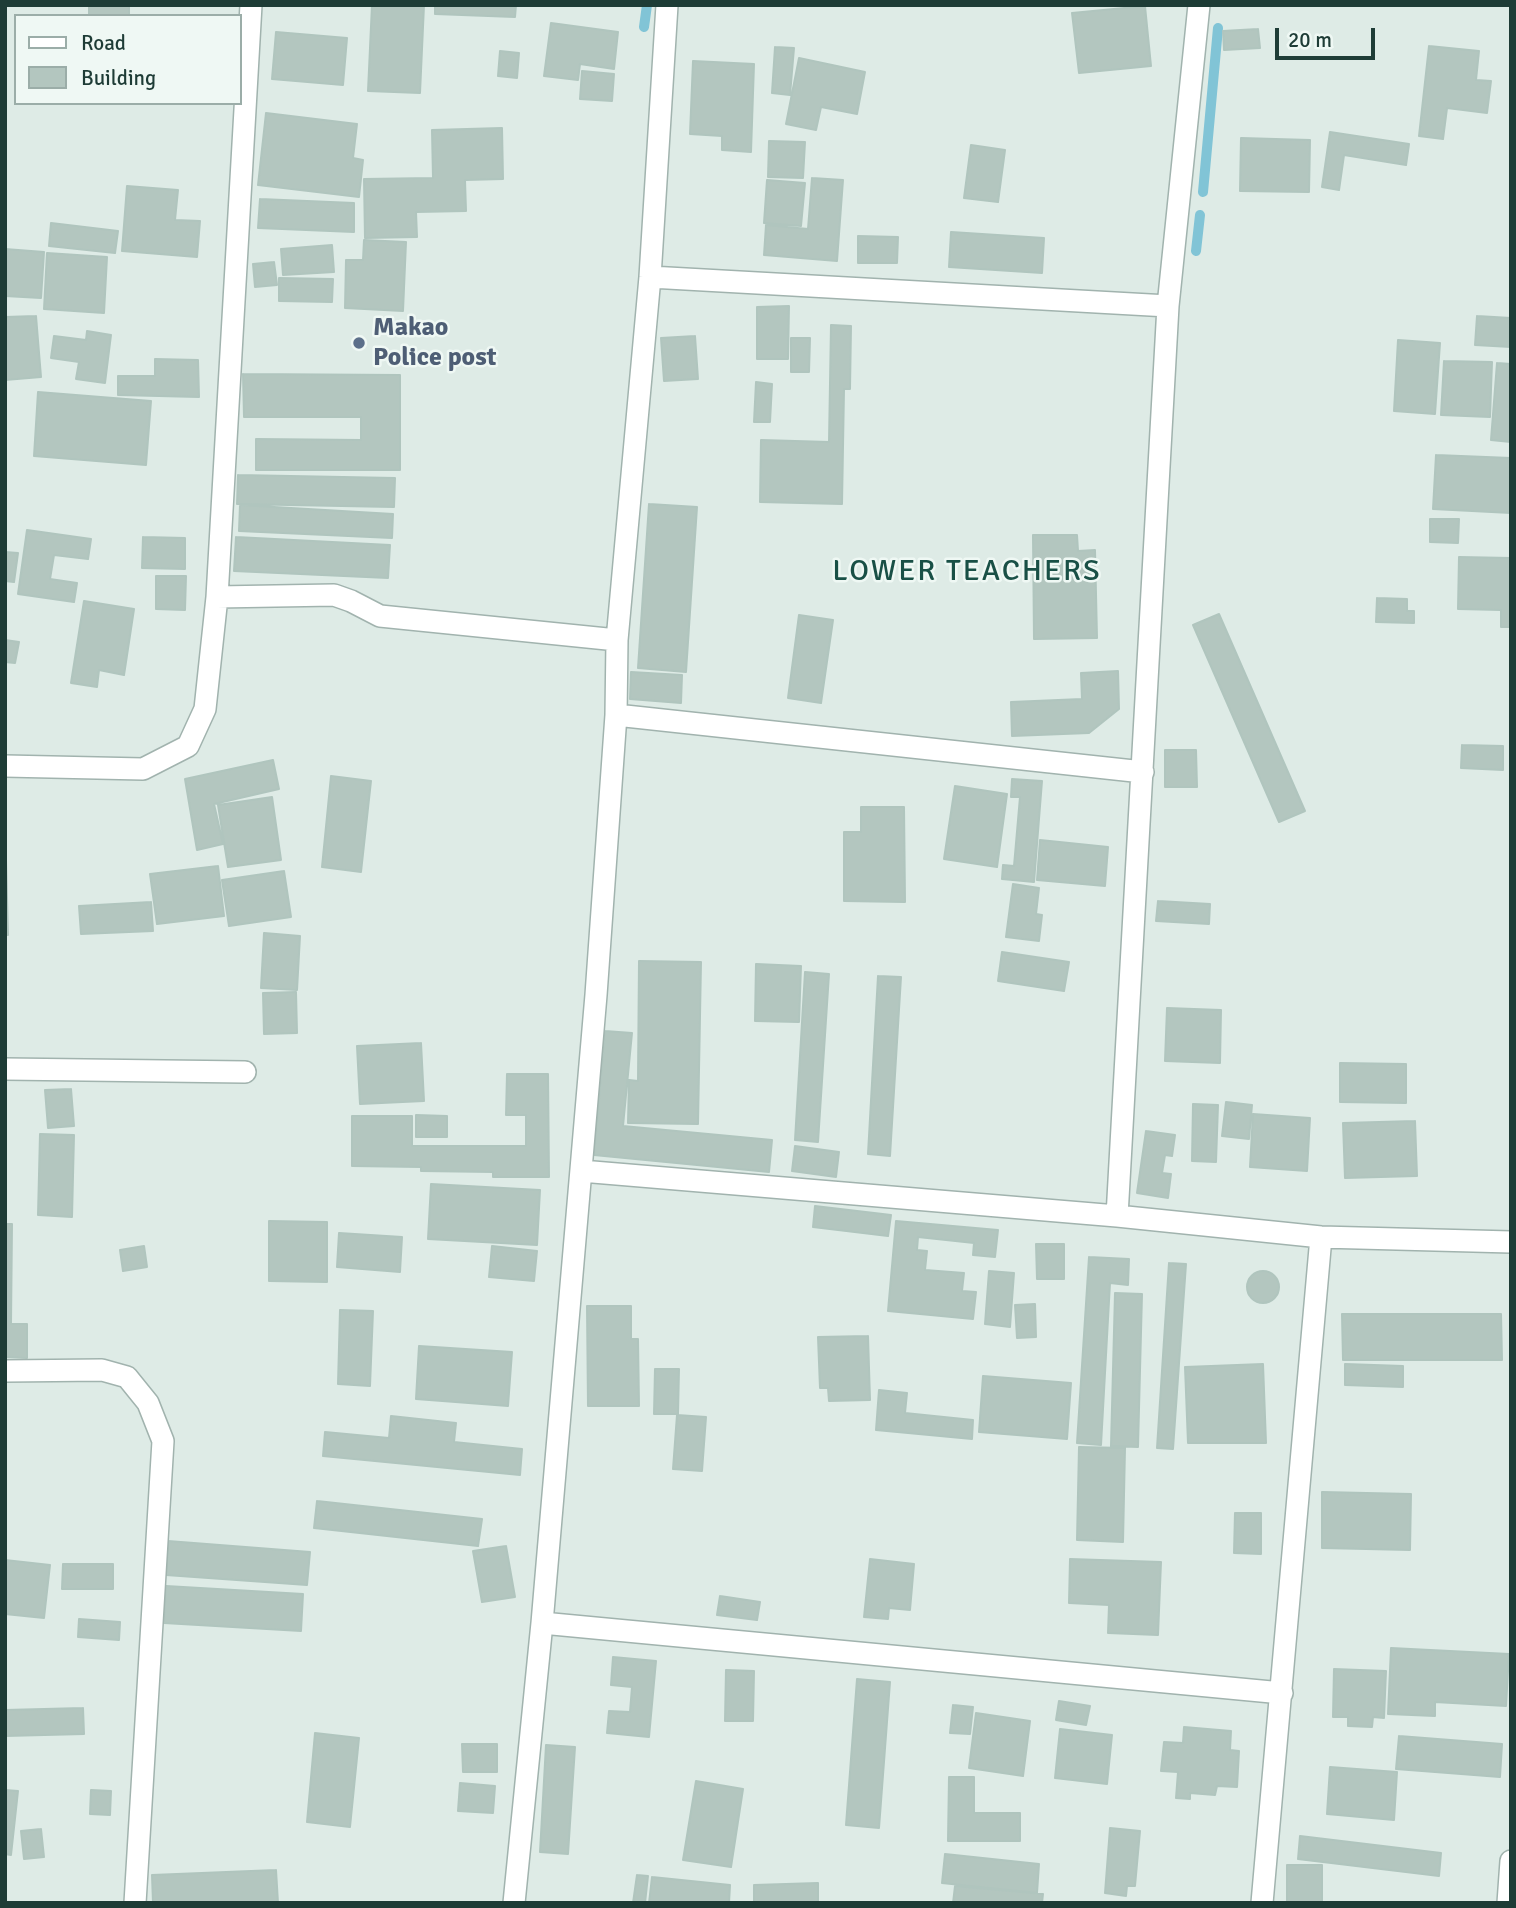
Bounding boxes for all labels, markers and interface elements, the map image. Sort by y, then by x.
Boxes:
legend [14,14,242,105]
scale bar [1278,14,1378,58]
text: 20 m [1288,27,1332,53]
text: Road [81,30,126,56]
text: Building [81,65,156,91]
place label: Makao Police post [373,312,496,374]
marker: Makao Police post [351,335,367,351]
district label: LOWER TEACHERS [834,554,1100,590]

